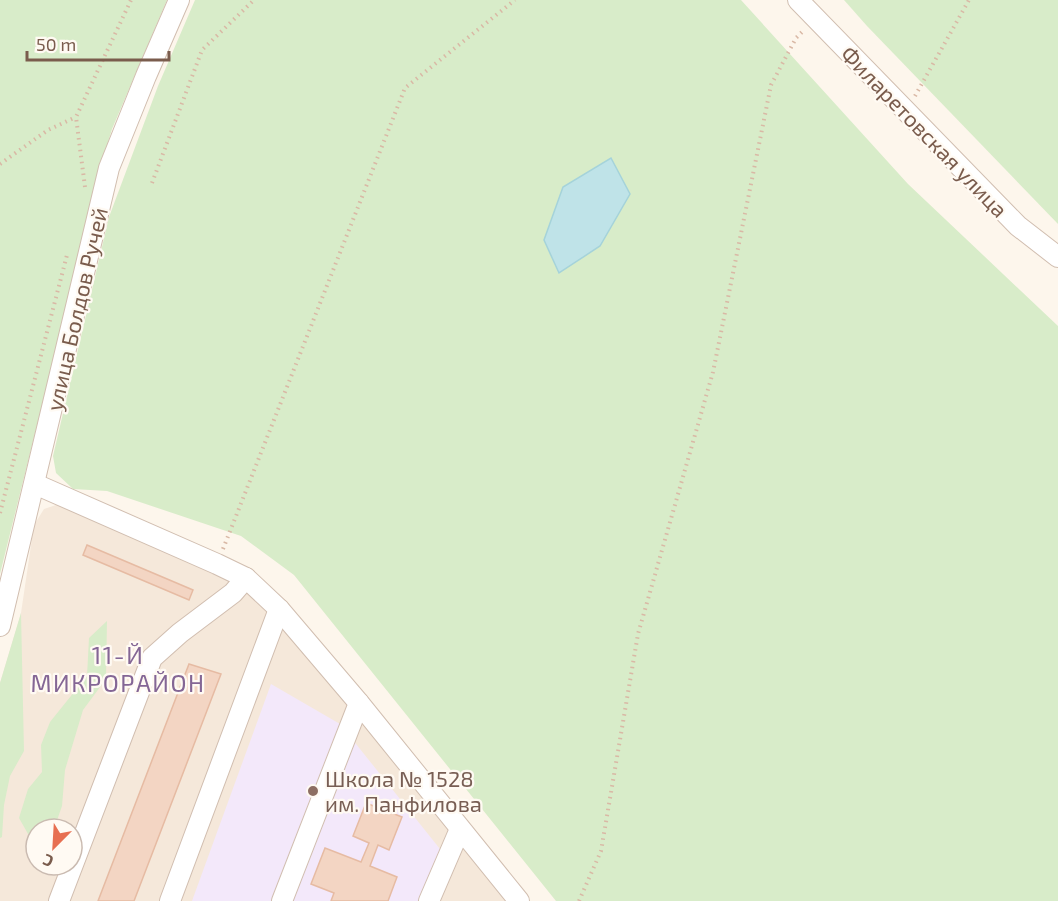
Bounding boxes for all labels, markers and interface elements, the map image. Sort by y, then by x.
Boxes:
scale bar [27,24,170,62]
text: 50 m [36,33,76,55]
street label: Филаретовская улица [836,40,1014,223]
street label: улица Болдов Ручей [40,205,113,413]
district label: 11-Й МИКРОРАЙОН [31,640,205,697]
place label: Школа № 1528 им. Панфилова [325,765,482,816]
marker: Школа № 1528 им. Панфилова [306,784,320,798]
north arrow [24,817,84,877]
text: С [40,851,56,872]

